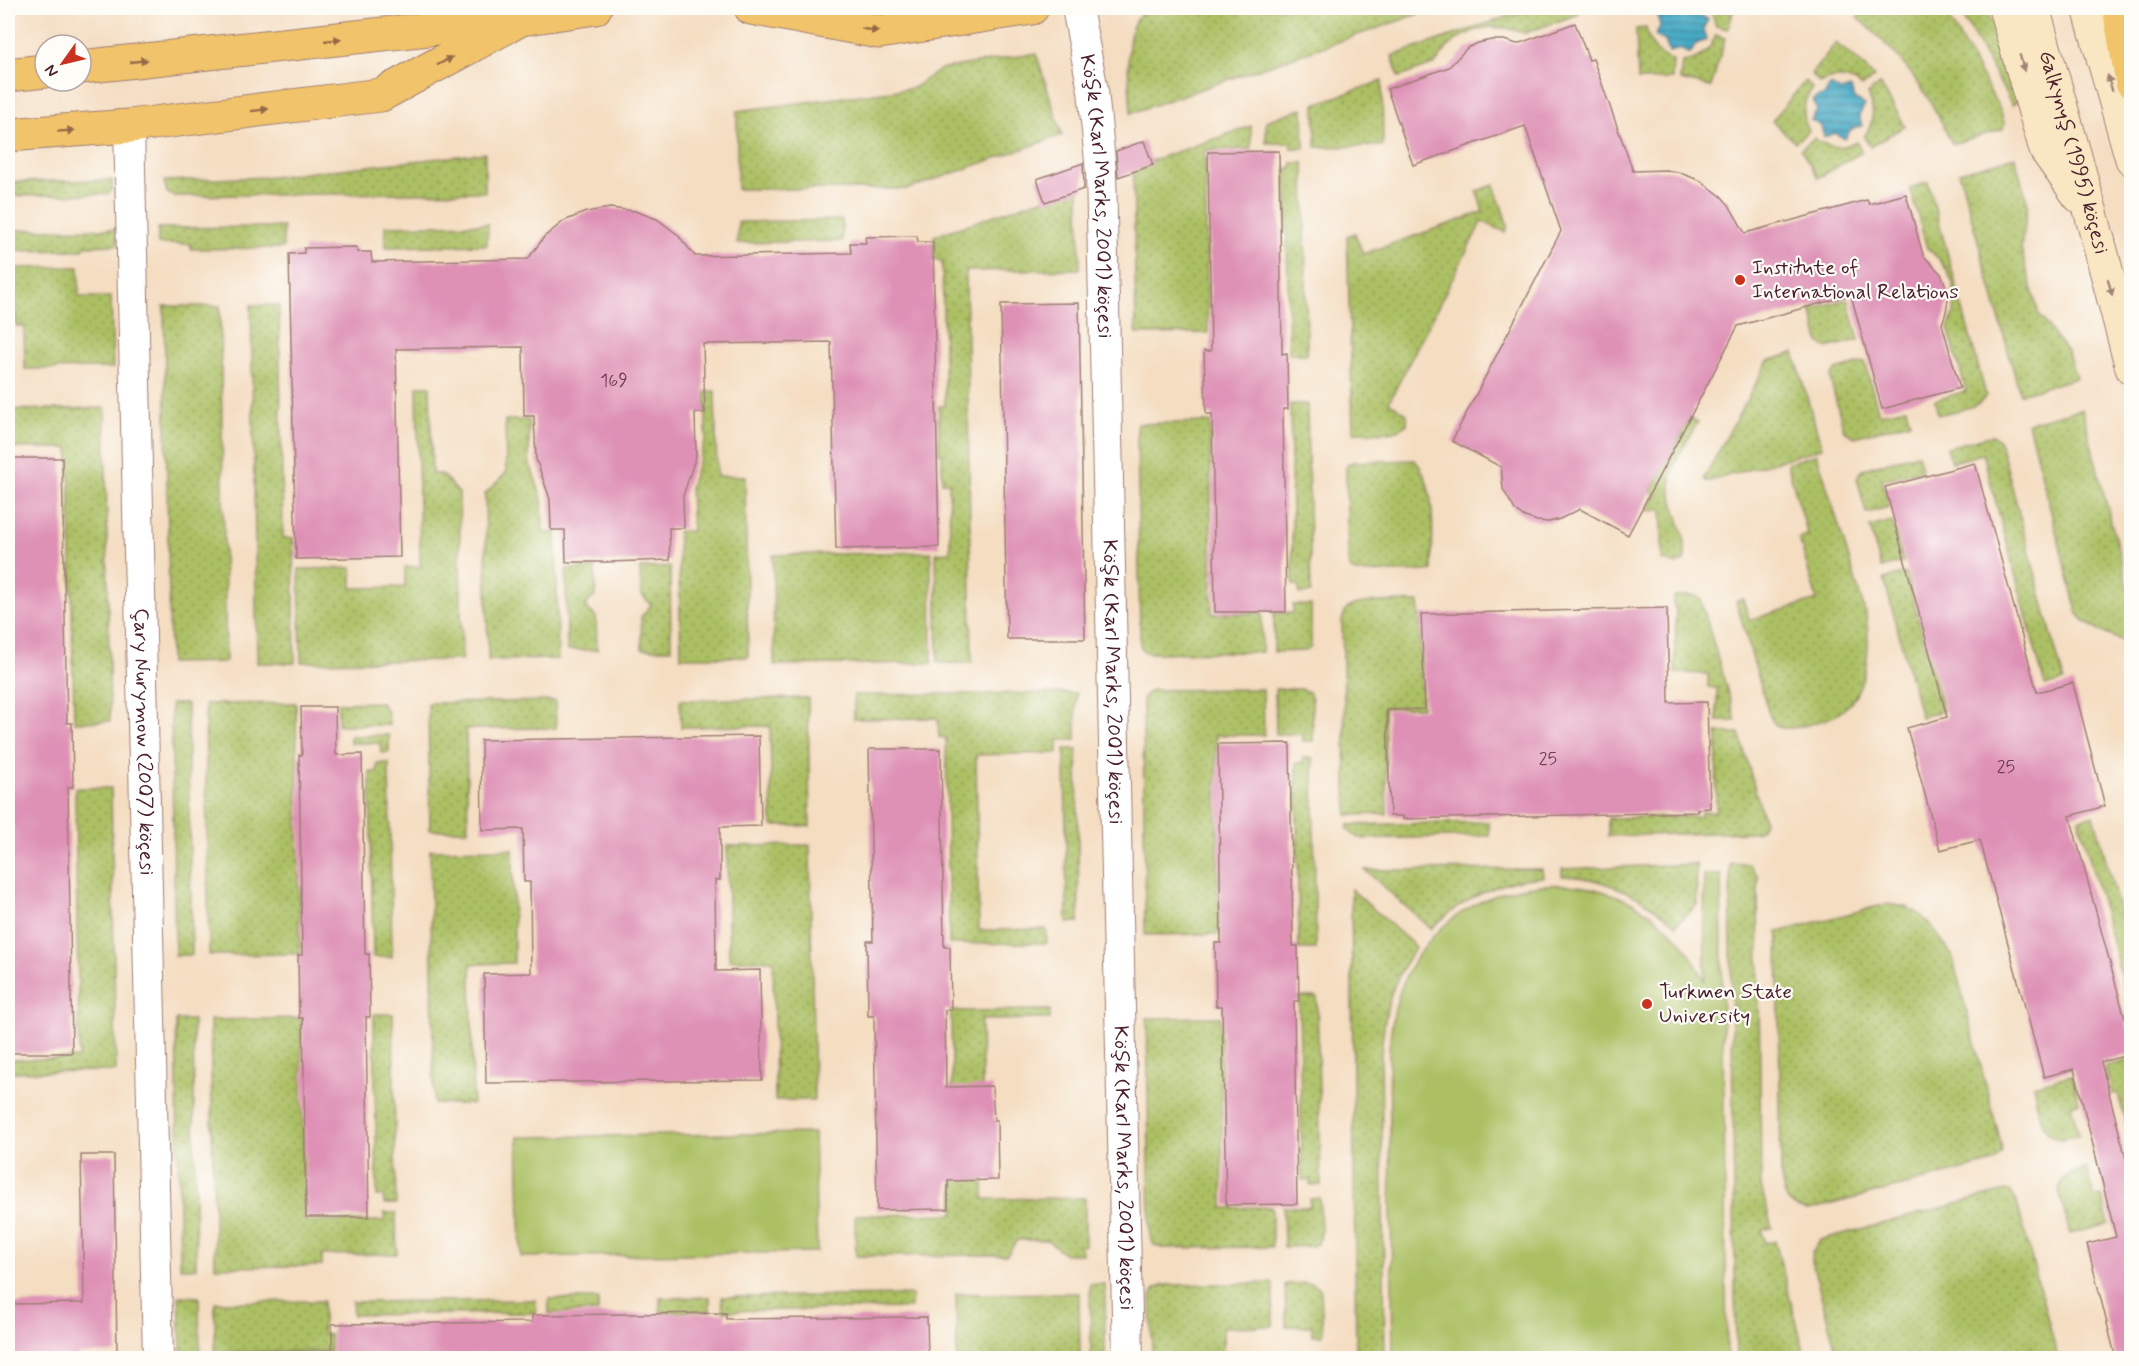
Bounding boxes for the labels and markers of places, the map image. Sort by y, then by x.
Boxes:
place label: Institute of International Relations [1752,254,1959,306]
marker: Institute of International Relations [1733,273,1747,287]
place label: Turkmen State University [1659,978,1792,1030]
marker: Turkmen State University [1640,997,1654,1011]

